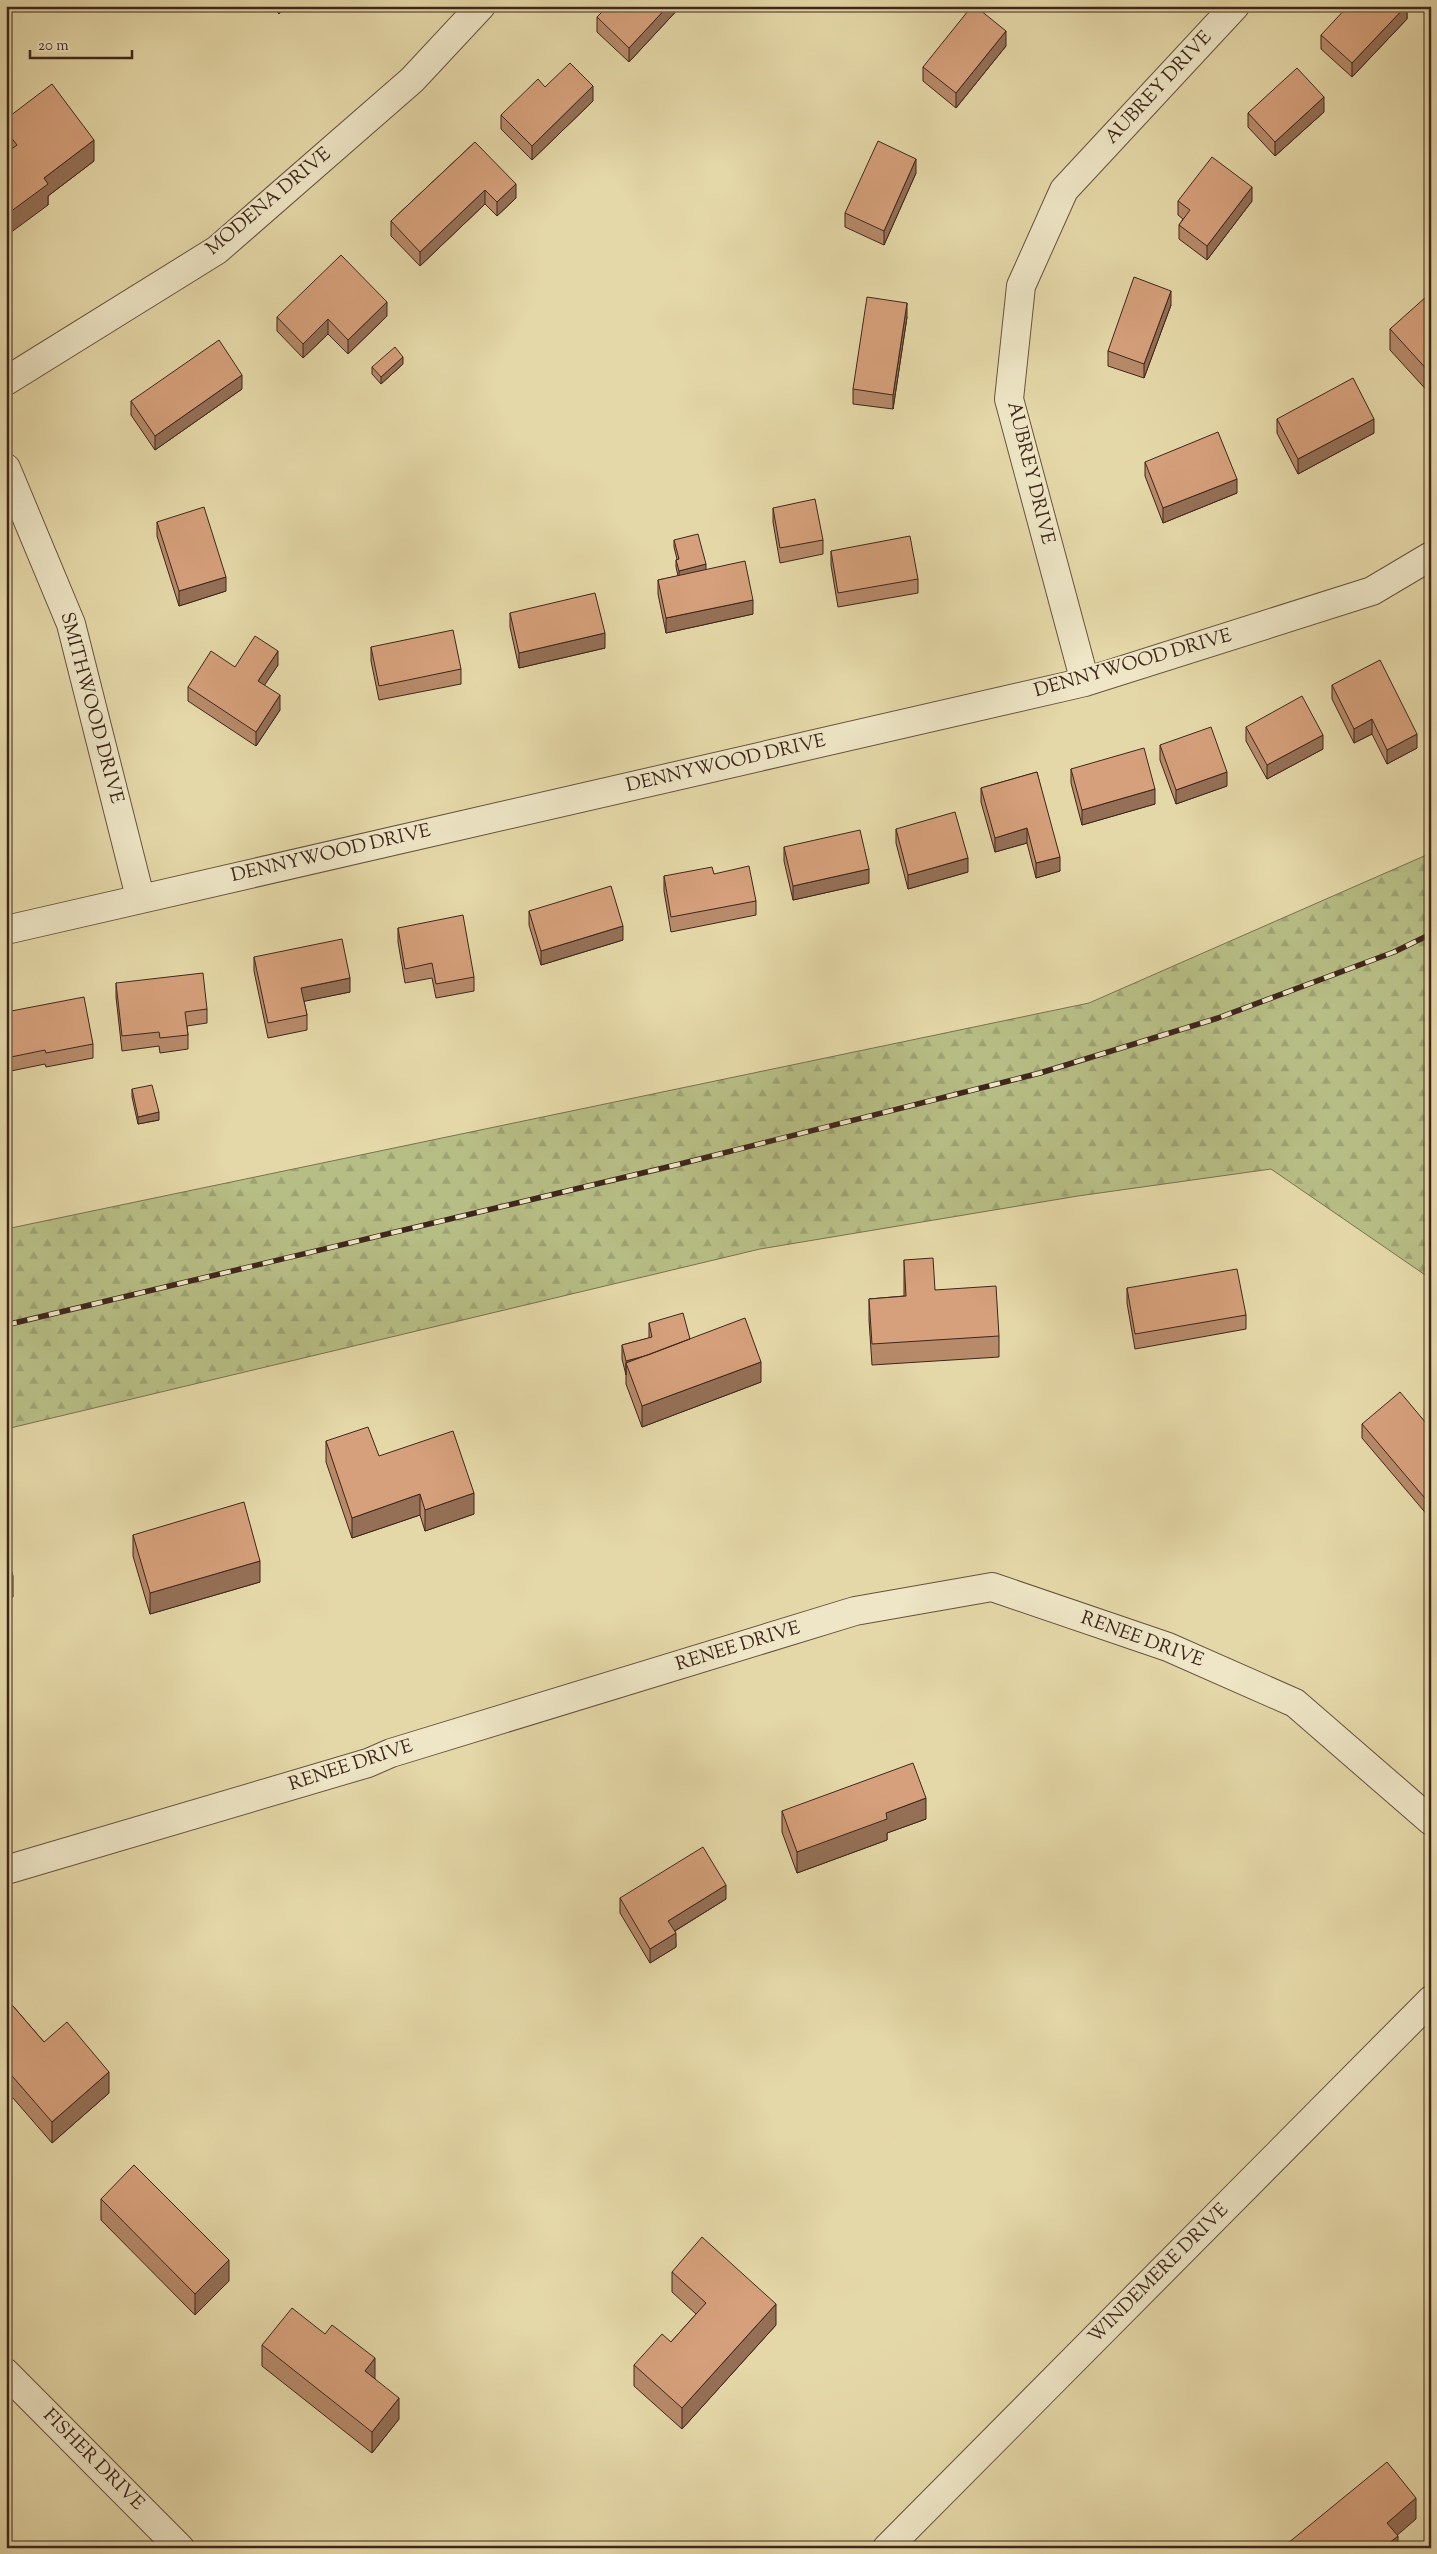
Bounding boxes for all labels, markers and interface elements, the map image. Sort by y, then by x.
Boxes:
street label: AUBREY DRIVE [1099,25,1219,151]
scale bar [30,28,132,60]
text: 20 m [38,36,69,57]
street label: MODENA DRIVE [201,141,338,262]
street label: AUBREY DRIVE [999,399,1061,548]
street label: SMITHWOOD DRIVE [52,609,130,807]
street label: DENNYWOOD DRIVE [1031,623,1235,705]
street label: DENNYWOOD DRIVE [623,728,829,800]
street label: DENNYWOOD DRIVE [228,818,434,890]
street label: RENEE DRIVE [1077,1605,1208,1675]
street label: RENEE DRIVE [672,1615,804,1679]
street label: RENEE DRIVE [285,1733,417,1799]
street label: WINDEMERE DRIVE [1083,2197,1236,2350]
street label: FISHER DRIVE [36,2403,150,2517]

